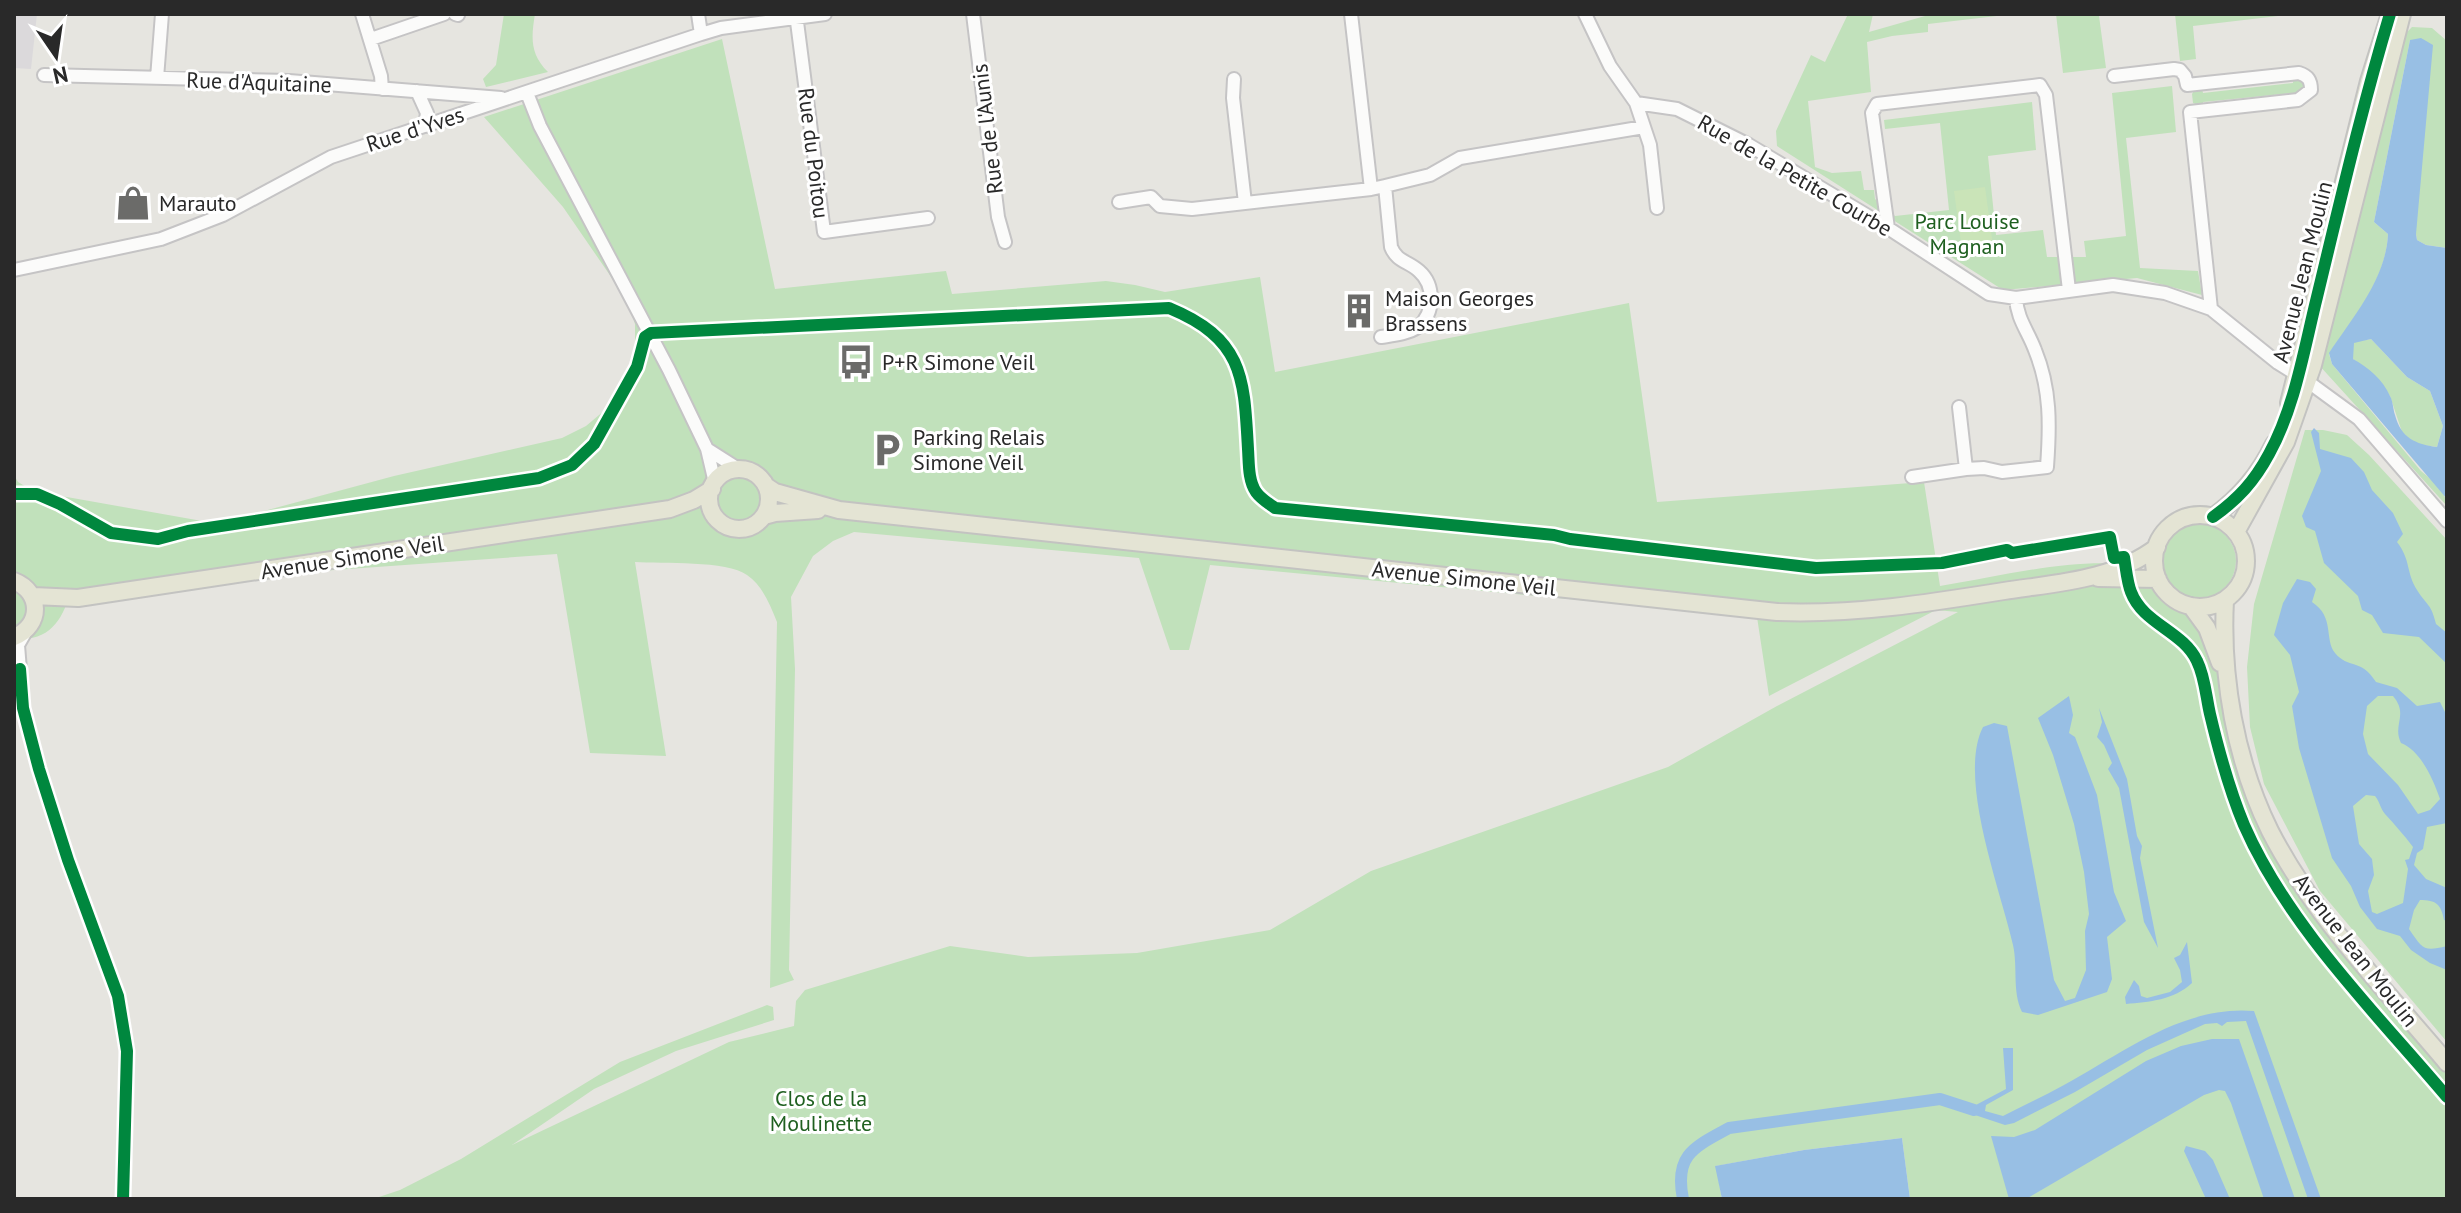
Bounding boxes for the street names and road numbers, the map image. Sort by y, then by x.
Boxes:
street label: Rue de l'Aunis [965,62,1009,196]
street label: Rue d'Aquitaine [186,65,332,99]
street label: Rue du Poitou [792,86,836,220]
street label: Rue d'Yves [363,100,467,158]
street label: Rue de la Petite Courbe [1693,108,1897,242]
street label: Avenue Jean Moulin [2266,178,2338,366]
street label: Avenue Simone Veil [258,529,446,585]
street label: Avenue Simone Veil [1371,554,1558,602]
street label: Avenue Jean Moulin [2288,868,2424,1032]

